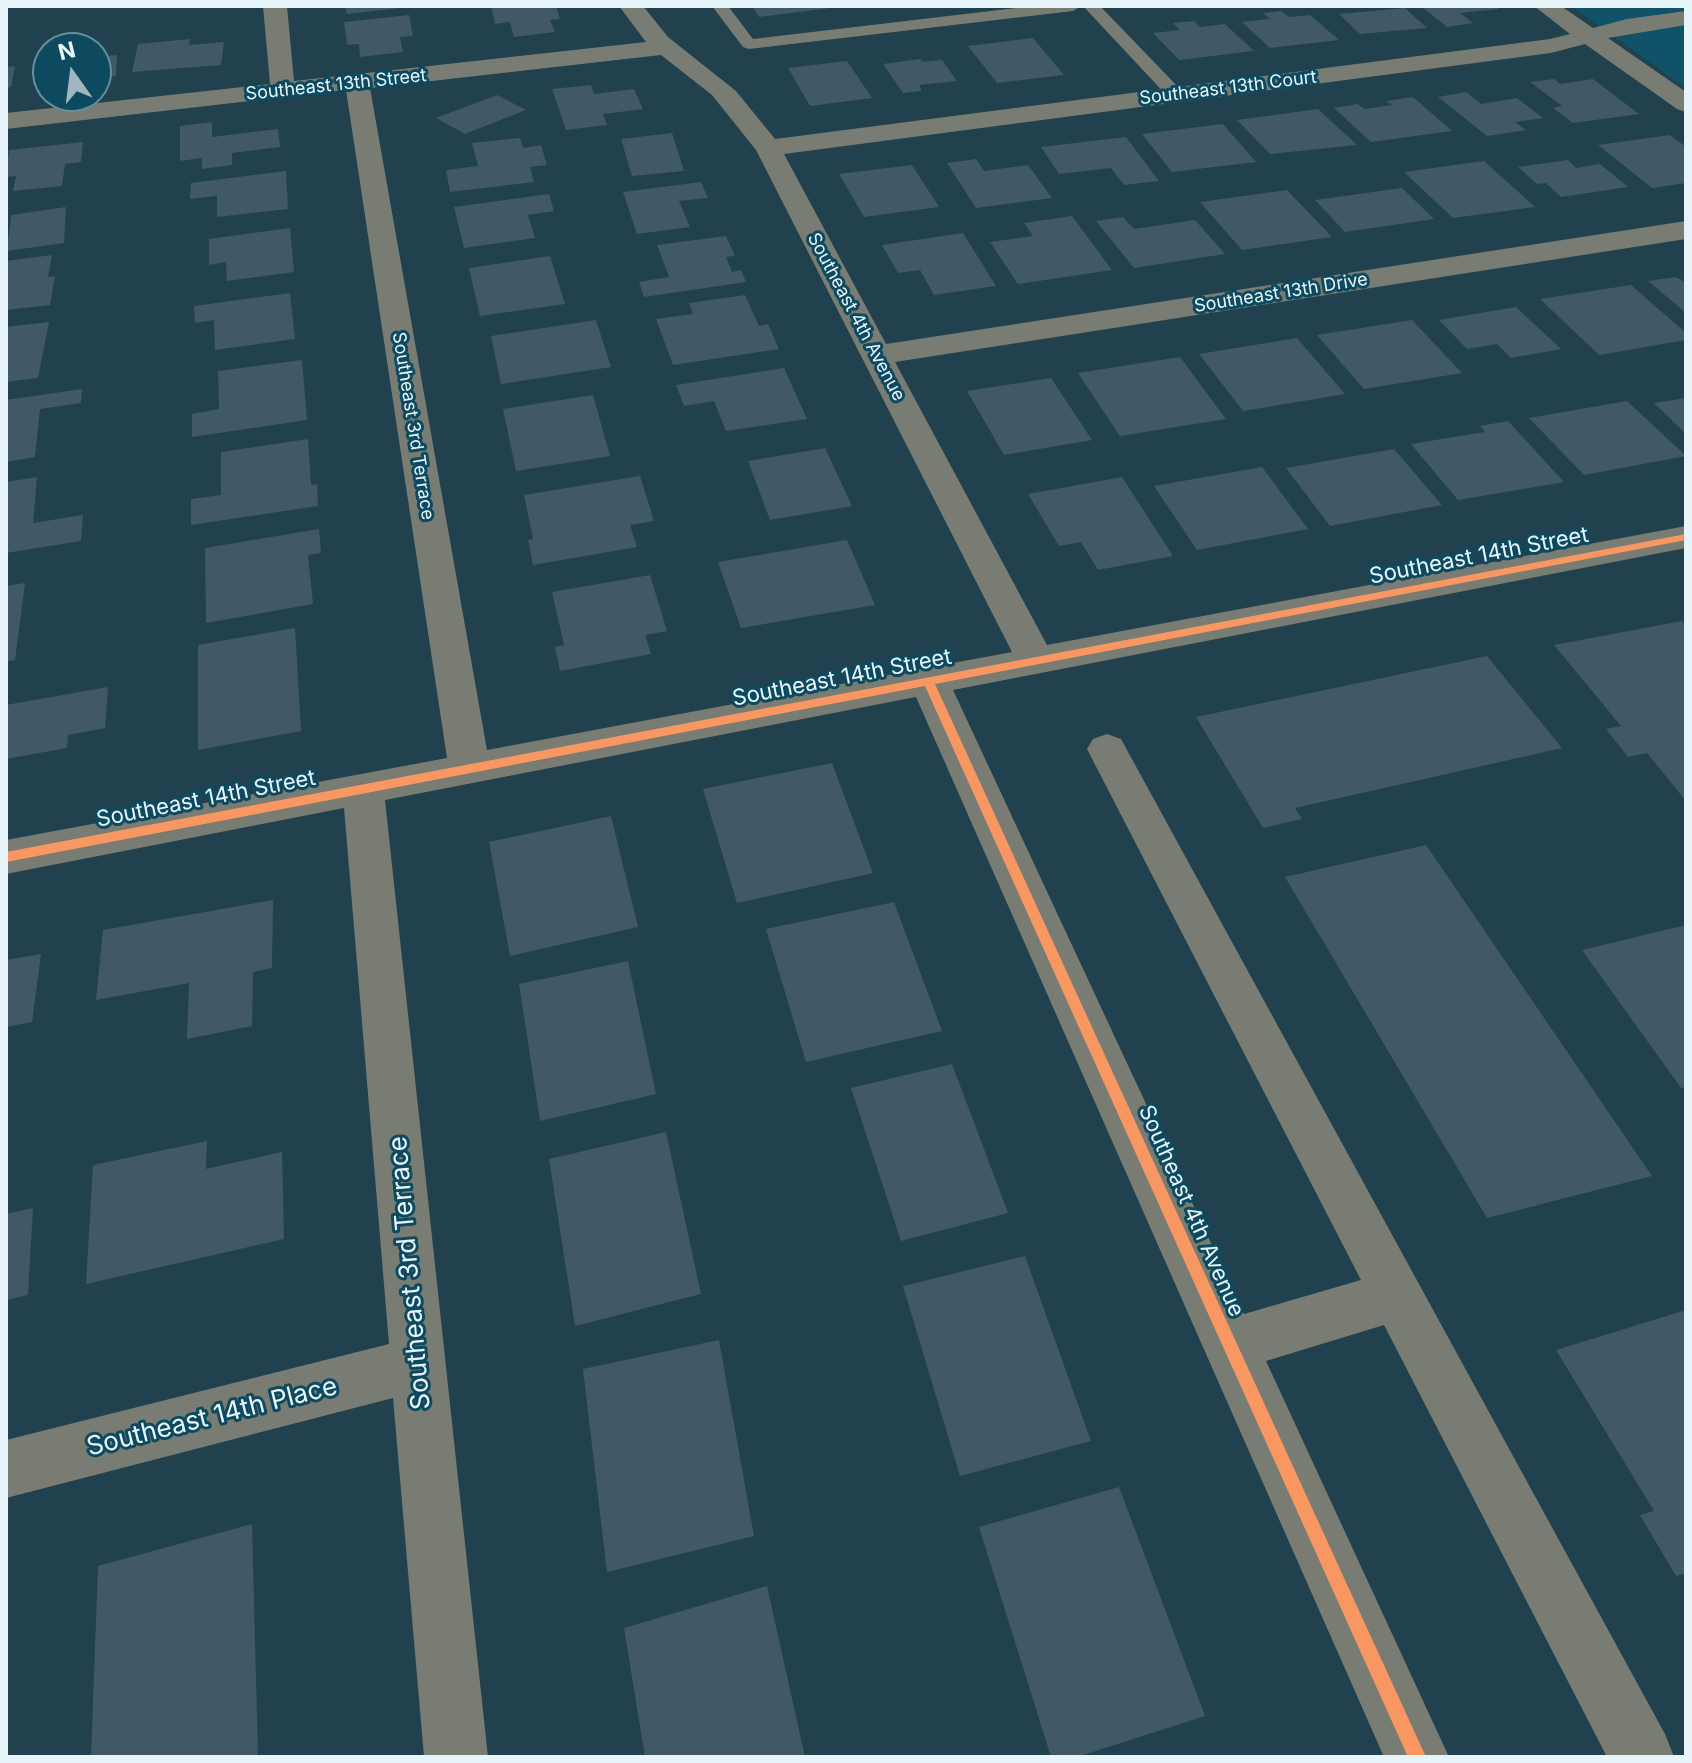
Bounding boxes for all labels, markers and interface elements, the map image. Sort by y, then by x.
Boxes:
north arrow [32,32,112,112]
text: N [55,36,78,65]
street label: Southeast 13th Street [245,65,427,105]
street label: Southeast 13th Court [1138,66,1318,110]
street label: Southeast 4th Avenue [803,229,909,405]
street label: Southeast 13th Drive [1193,269,1369,317]
street label: Southeast 3rd Terrace [387,331,439,521]
street label: Southeast 14th Street [1367,522,1591,590]
street label: Southeast 14th Street [730,644,954,712]
street label: Southeast 14th Street [94,765,318,833]
street label: Southeast 4th Avenue [1132,1101,1250,1321]
street label: Southeast 3rd Terrace [383,1135,437,1411]
street label: Southeast 14th Place [83,1371,341,1463]

